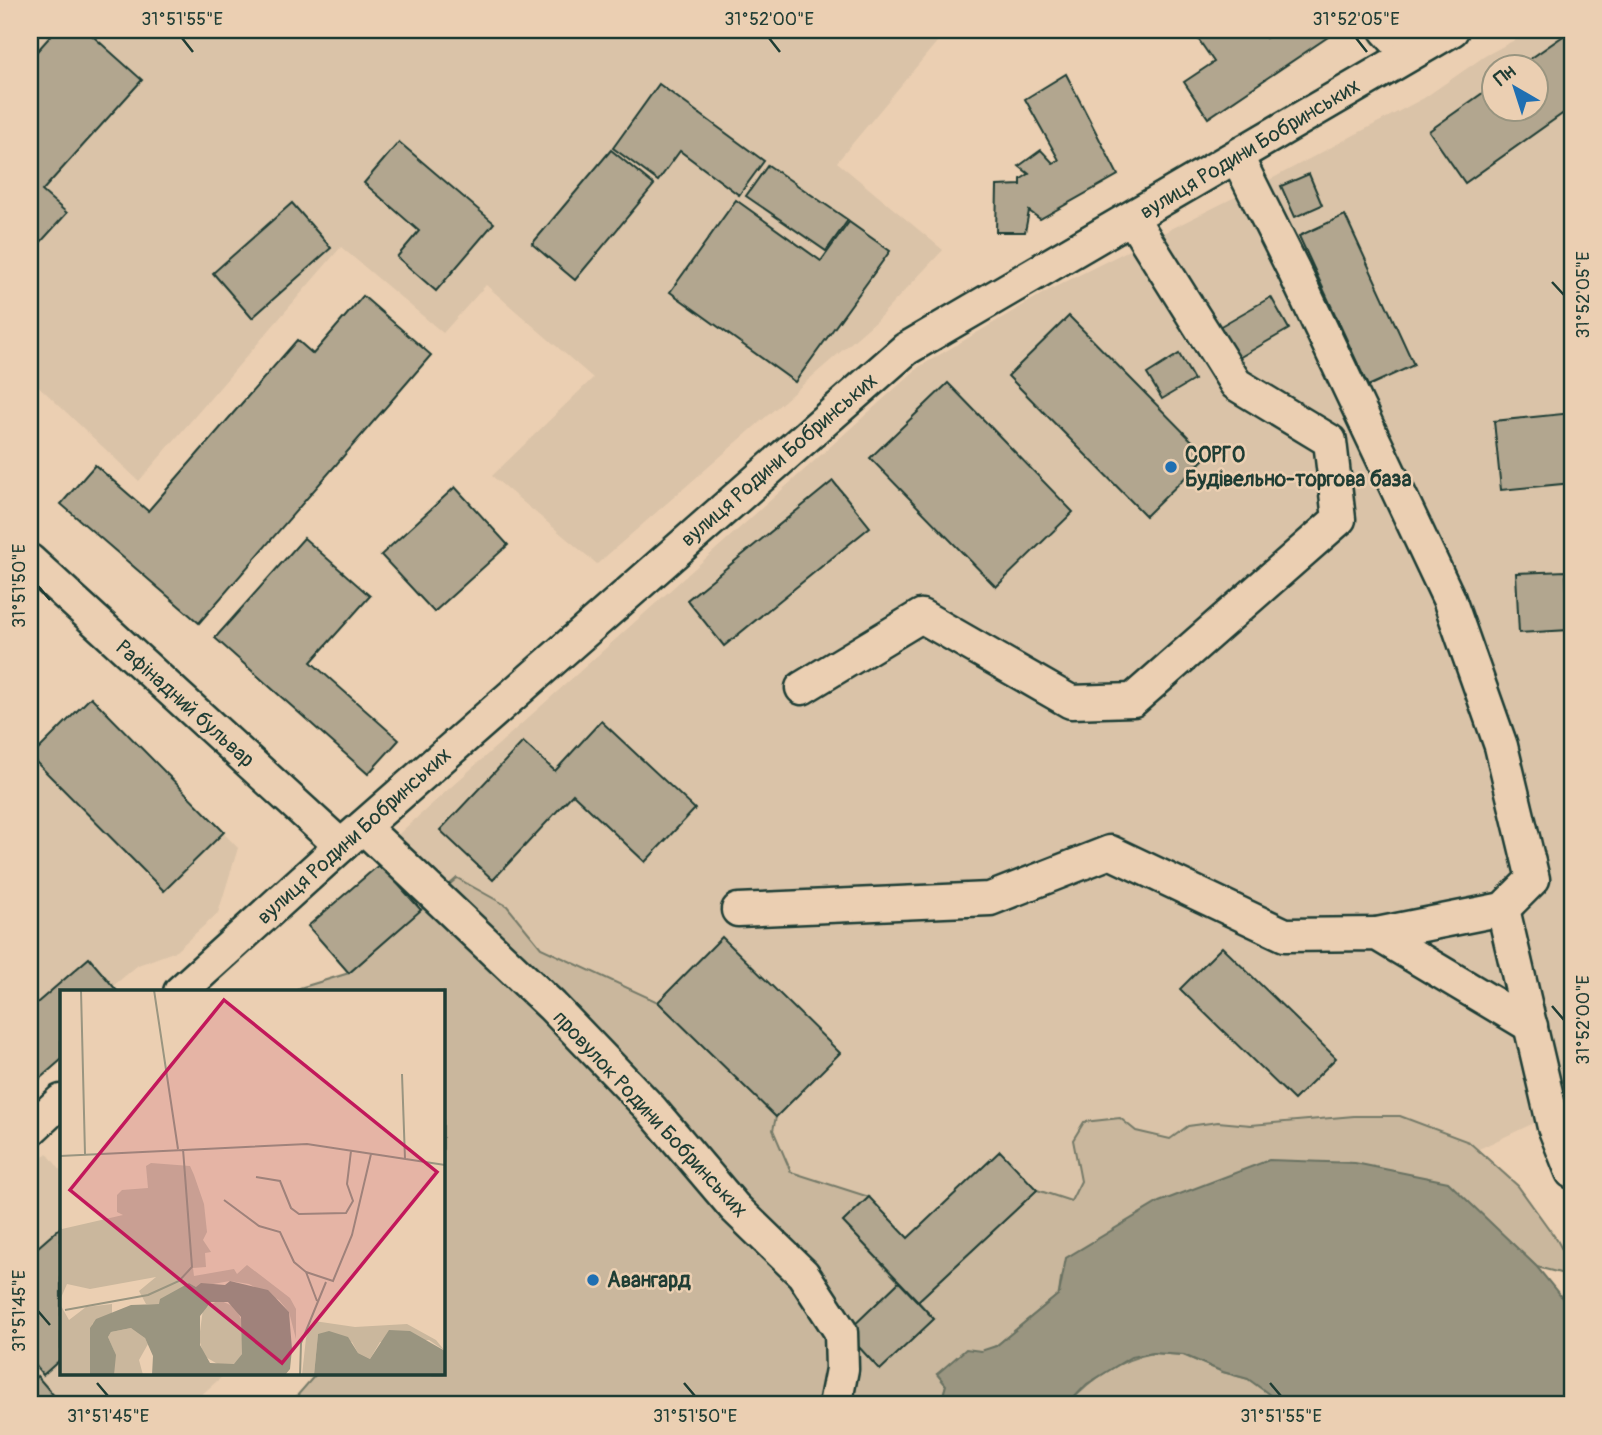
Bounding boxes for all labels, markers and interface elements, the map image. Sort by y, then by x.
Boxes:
text: 31°51'55"E [141,8,223,31]
text: 31°52'00"E [724,8,814,31]
text: 31°52'05"E [1312,8,1400,31]
north arrow [1480,52,1550,122]
text: Пн [1489,60,1521,91]
street label: вулиця Родини Бобринських [1135,73,1365,225]
text: 31°52'05"E [1572,251,1595,339]
street label: вулиця Родини Бобринських [675,367,883,553]
place label: СОРГО Будівельно-торгова база [1185,442,1412,493]
marker: СОРГО Будівельно-торгова база [1163,459,1179,475]
text: 31°51'50"E [8,544,31,628]
street label: Рафінадний бульвар [110,634,260,774]
street label: вулиця Родини Бобринських [251,742,457,930]
text: 31°52'00"E [1572,975,1595,1065]
inset map [60,990,444,1376]
street label: провулок Родини Бобринських [547,1005,753,1223]
place label: Авангард [607,1267,691,1294]
text: 31°51'45"E [8,1270,31,1352]
marker: Авангард [585,1272,601,1288]
text: 31°51'45"E [67,1405,149,1428]
text: 31°51'50"E [653,1405,737,1428]
text: 31°51'55"E [1240,1405,1322,1428]

